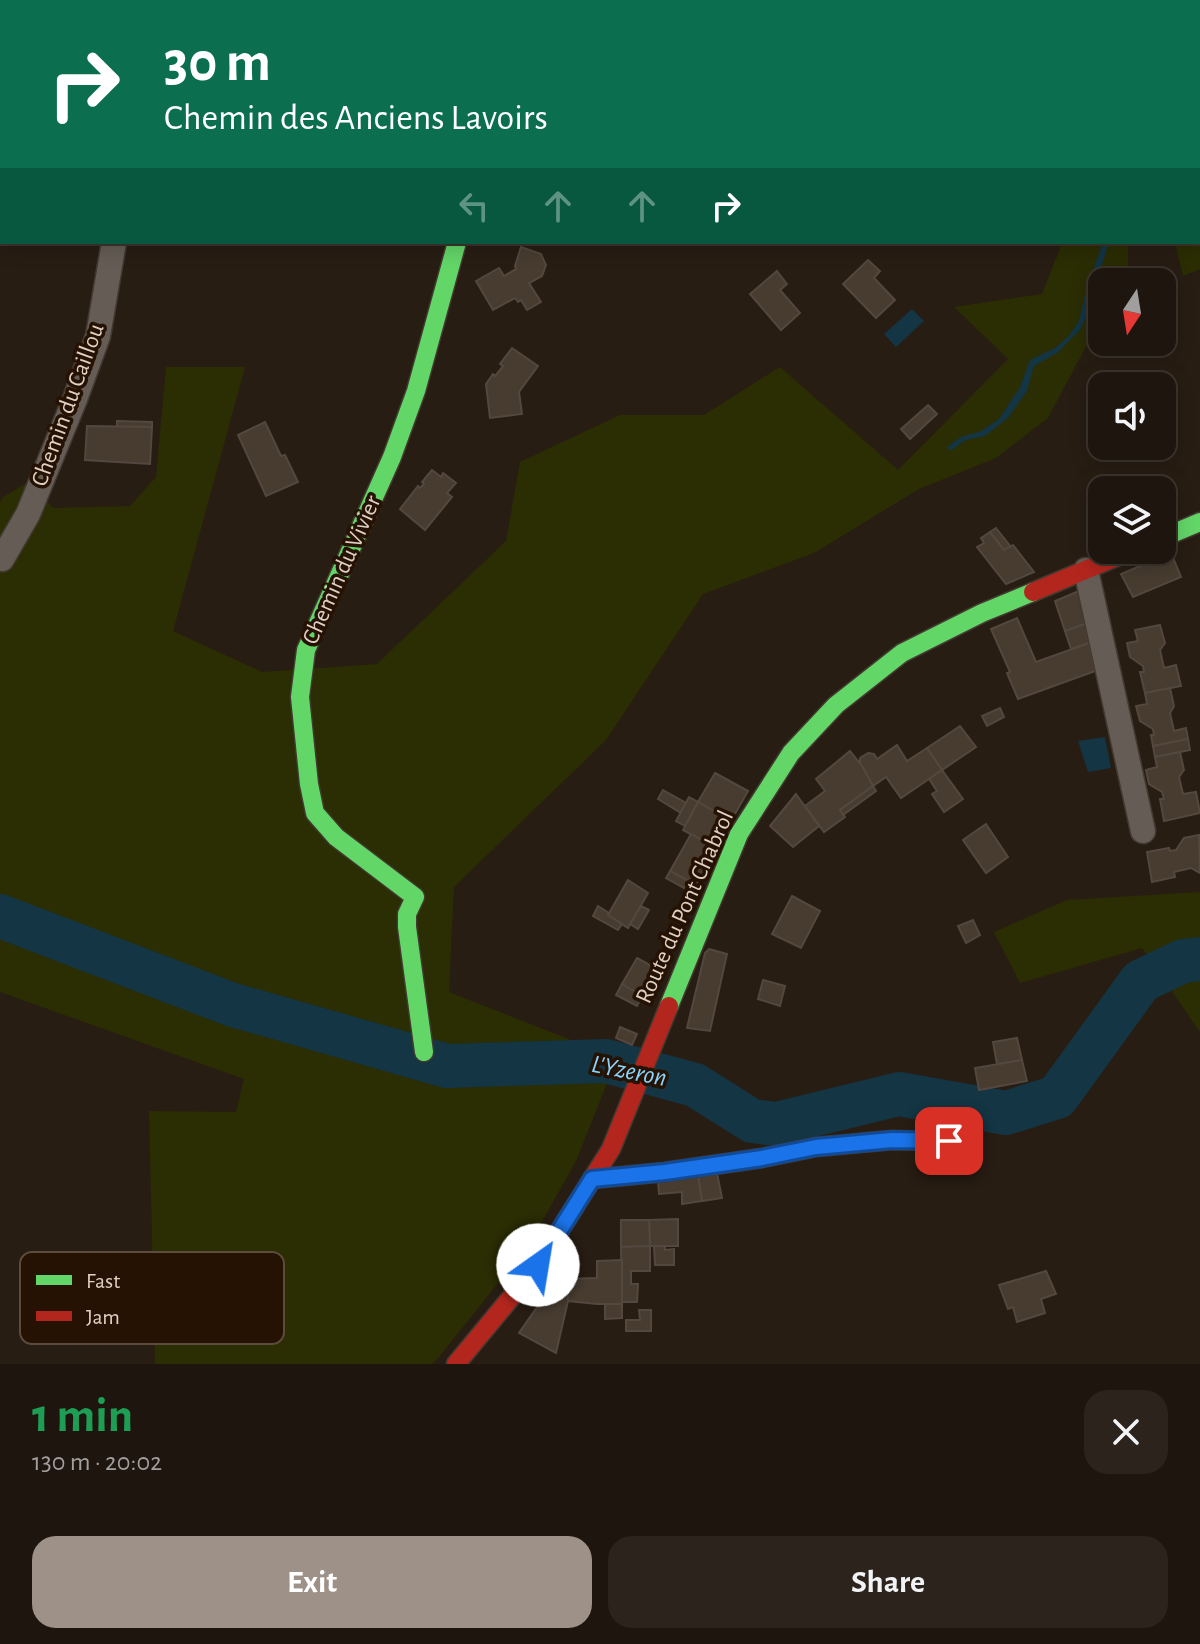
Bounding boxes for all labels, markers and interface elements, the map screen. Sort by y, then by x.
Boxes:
icon: right [32,32,136,136]
text: 30 m [164,35,271,91]
text: Chemin des Anciens Lavoirs [164,100,548,136]
icon: left [452,184,496,228]
icon: ahead [536,184,580,228]
icon: ahead [620,184,664,228]
icon: right [704,184,748,228]
north arrow [1088,268,1176,356]
map controls [1088,268,1176,564]
street label: Chemin du Caillou [27,320,109,490]
button: sound [1088,372,1176,460]
button: layers [1088,476,1176,564]
street label: Chemin du Vivier [298,492,386,648]
street label: Route du Pont Chabrol [632,807,738,1007]
water label: L'Yzeron [589,1051,669,1091]
pin [915,1107,983,1175]
icon: arrive [927,1119,971,1163]
position arrow [496,1223,580,1307]
legend [20,1252,284,1344]
text: Fast [86,1270,120,1292]
text: Jam [86,1306,120,1328]
button: close [1084,1390,1168,1474]
text: 1 min [32,1393,133,1441]
text: 130 m · 20:02 [32,1449,162,1475]
button: Exit [32,1536,592,1628]
button: Share [608,1536,1168,1628]

